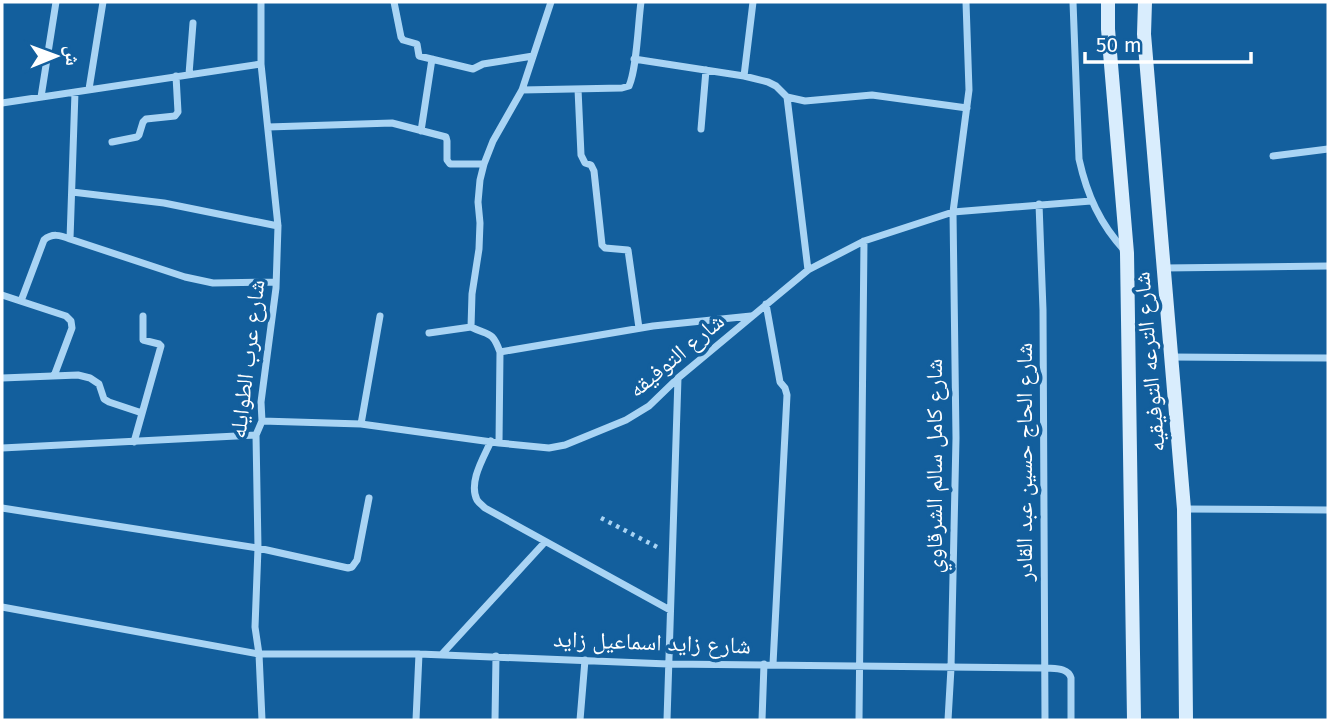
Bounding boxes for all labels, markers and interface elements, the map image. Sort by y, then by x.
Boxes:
north arrow [21,21,91,91]
scale bar [1085,21,1251,65]
text: 50 m [1096,32,1142,58]
text: ش [61,45,84,66]
street label: شارع الترعه التوفيقيه [1127,271,1172,453]
street label: شارع عرب الطوايله [223,278,272,440]
street label: شارع التوفيقه [622,307,730,404]
street label: شارع الحاج حسين عبد القادر [1010,343,1039,582]
street label: شارع كامل سالم الشرقاوي [920,359,953,573]
street label: شارع زايد اسماعيل زايد [553,625,751,660]

